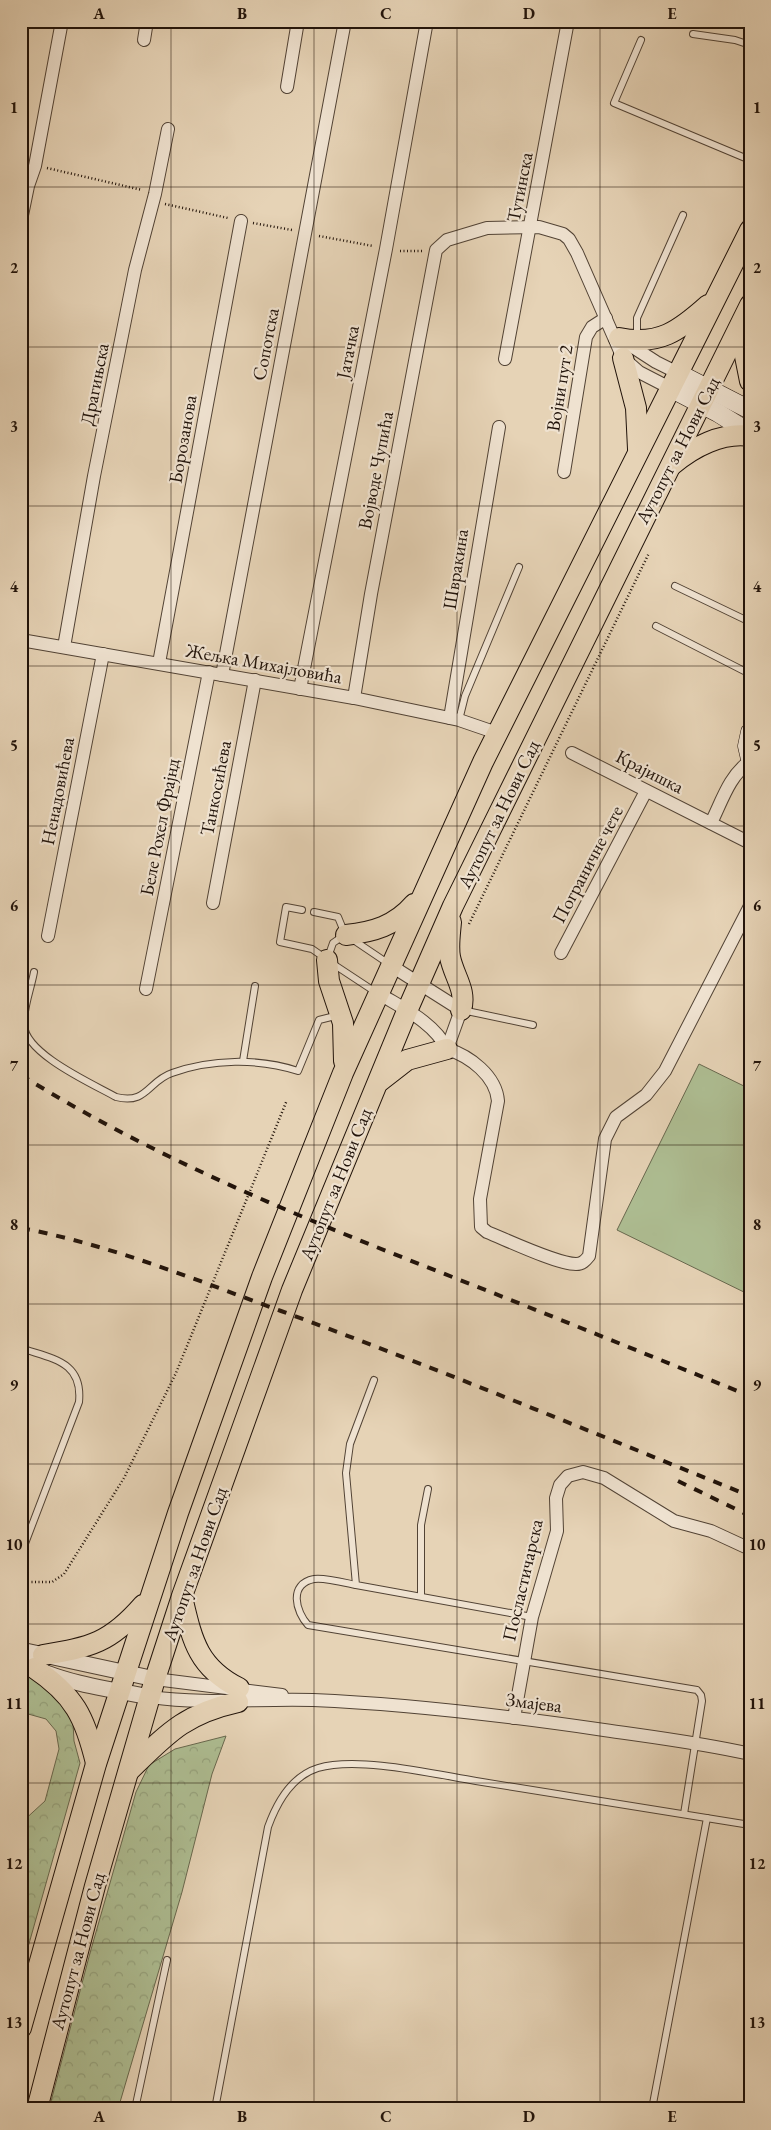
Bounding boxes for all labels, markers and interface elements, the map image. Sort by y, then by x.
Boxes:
text: A [92,3,105,24]
text: B [237,3,247,24]
text: C [380,3,392,24]
text: D [523,3,535,24]
text: E [667,3,677,24]
text: 1 [10,97,18,118]
text: 1 [753,97,761,118]
street label: Тутинска [500,150,539,224]
text: 2 [10,257,19,278]
text: 2 [753,257,762,278]
street label: Сопотска [246,305,285,383]
street label: Јатачка [330,323,365,383]
street label: Драгињска [74,340,115,427]
street label: Војни пут 2 [540,343,579,433]
street label: Аутопут за Нови Сад [629,372,725,529]
street label: Борозанова [162,393,203,485]
street label: Војводе Чупића [352,408,399,531]
text: 3 [10,416,18,437]
text: 3 [753,416,761,437]
street label: Швракина [437,527,474,611]
text: 4 [10,576,19,597]
text: 4 [753,576,762,597]
street label: Жељка Михајловића [183,637,344,690]
text: 5 [10,735,18,756]
street label: Ненадовићева [35,735,80,847]
text: 5 [753,735,761,756]
street label: Аутопут за Нови Сад [451,736,545,893]
street label: Танкосићева [194,738,237,838]
street label: Крајишка [611,744,688,799]
street label: Беле Рохел Фрајнд [134,756,185,898]
street label: Пограничне чете [546,801,629,927]
text: 6 [10,895,19,916]
text: 6 [753,895,762,916]
text: 7 [10,1055,19,1076]
text: 7 [753,1055,762,1076]
street label: Аутопут за Нови Сад [293,1104,377,1265]
text: 8 [10,1214,18,1235]
text: 8 [753,1214,761,1235]
text: 9 [10,1374,19,1395]
text: 9 [753,1374,762,1395]
street label: Аутопут за Нови Сад [156,1483,233,1646]
street label: Посластичарска [496,1516,549,1644]
text: 10 [6,1534,23,1555]
text: 10 [749,1534,766,1555]
street label: Змајева [504,1687,564,1718]
text: 11 [6,1693,22,1714]
text: 11 [749,1693,765,1714]
text: 12 [6,1853,23,1874]
text: 12 [749,1853,766,1874]
street label: Аутопут за Нови Сад [44,1869,111,2033]
text: 13 [6,2012,22,2033]
text: 13 [749,2012,765,2033]
text: A [92,2106,105,2127]
text: B [237,2106,247,2127]
text: C [380,2106,392,2127]
text: D [523,2106,535,2127]
text: E [667,2106,677,2127]

